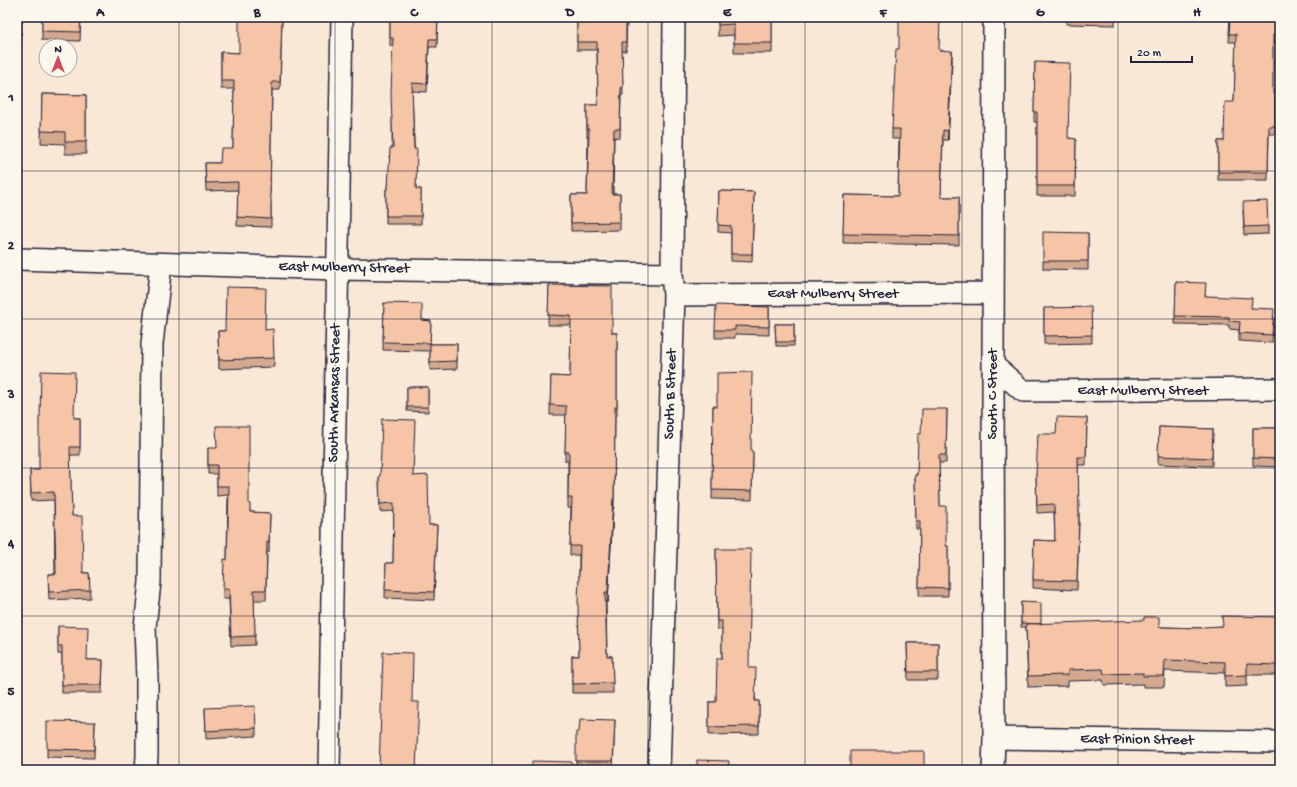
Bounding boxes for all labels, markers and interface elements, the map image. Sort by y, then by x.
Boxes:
text: A [95,6,105,21]
text: B [253,6,262,21]
text: C [409,6,419,21]
text: D [565,6,575,21]
text: E [723,6,732,21]
text: F [879,6,888,21]
text: G [1036,6,1045,21]
text: H [1193,6,1201,21]
north arrow [38,38,78,78]
scale bar [1131,38,1192,64]
text: N [54,44,62,56]
text: 20 m [1137,47,1162,61]
text: 1 [7,91,14,106]
text: 2 [8,239,15,254]
street label: East Mulberry Street [278,258,411,278]
street label: East Mulberry Street [768,285,900,303]
street label: South Arkansas Street [325,322,345,463]
street label: South B Street [660,346,682,440]
street label: South C Street [984,347,1002,440]
street label: East Mulberry Street [1078,382,1210,400]
text: 3 [7,388,15,403]
text: 4 [7,537,15,552]
text: 5 [8,685,15,700]
street label: East Pinion Street [1080,730,1196,750]

